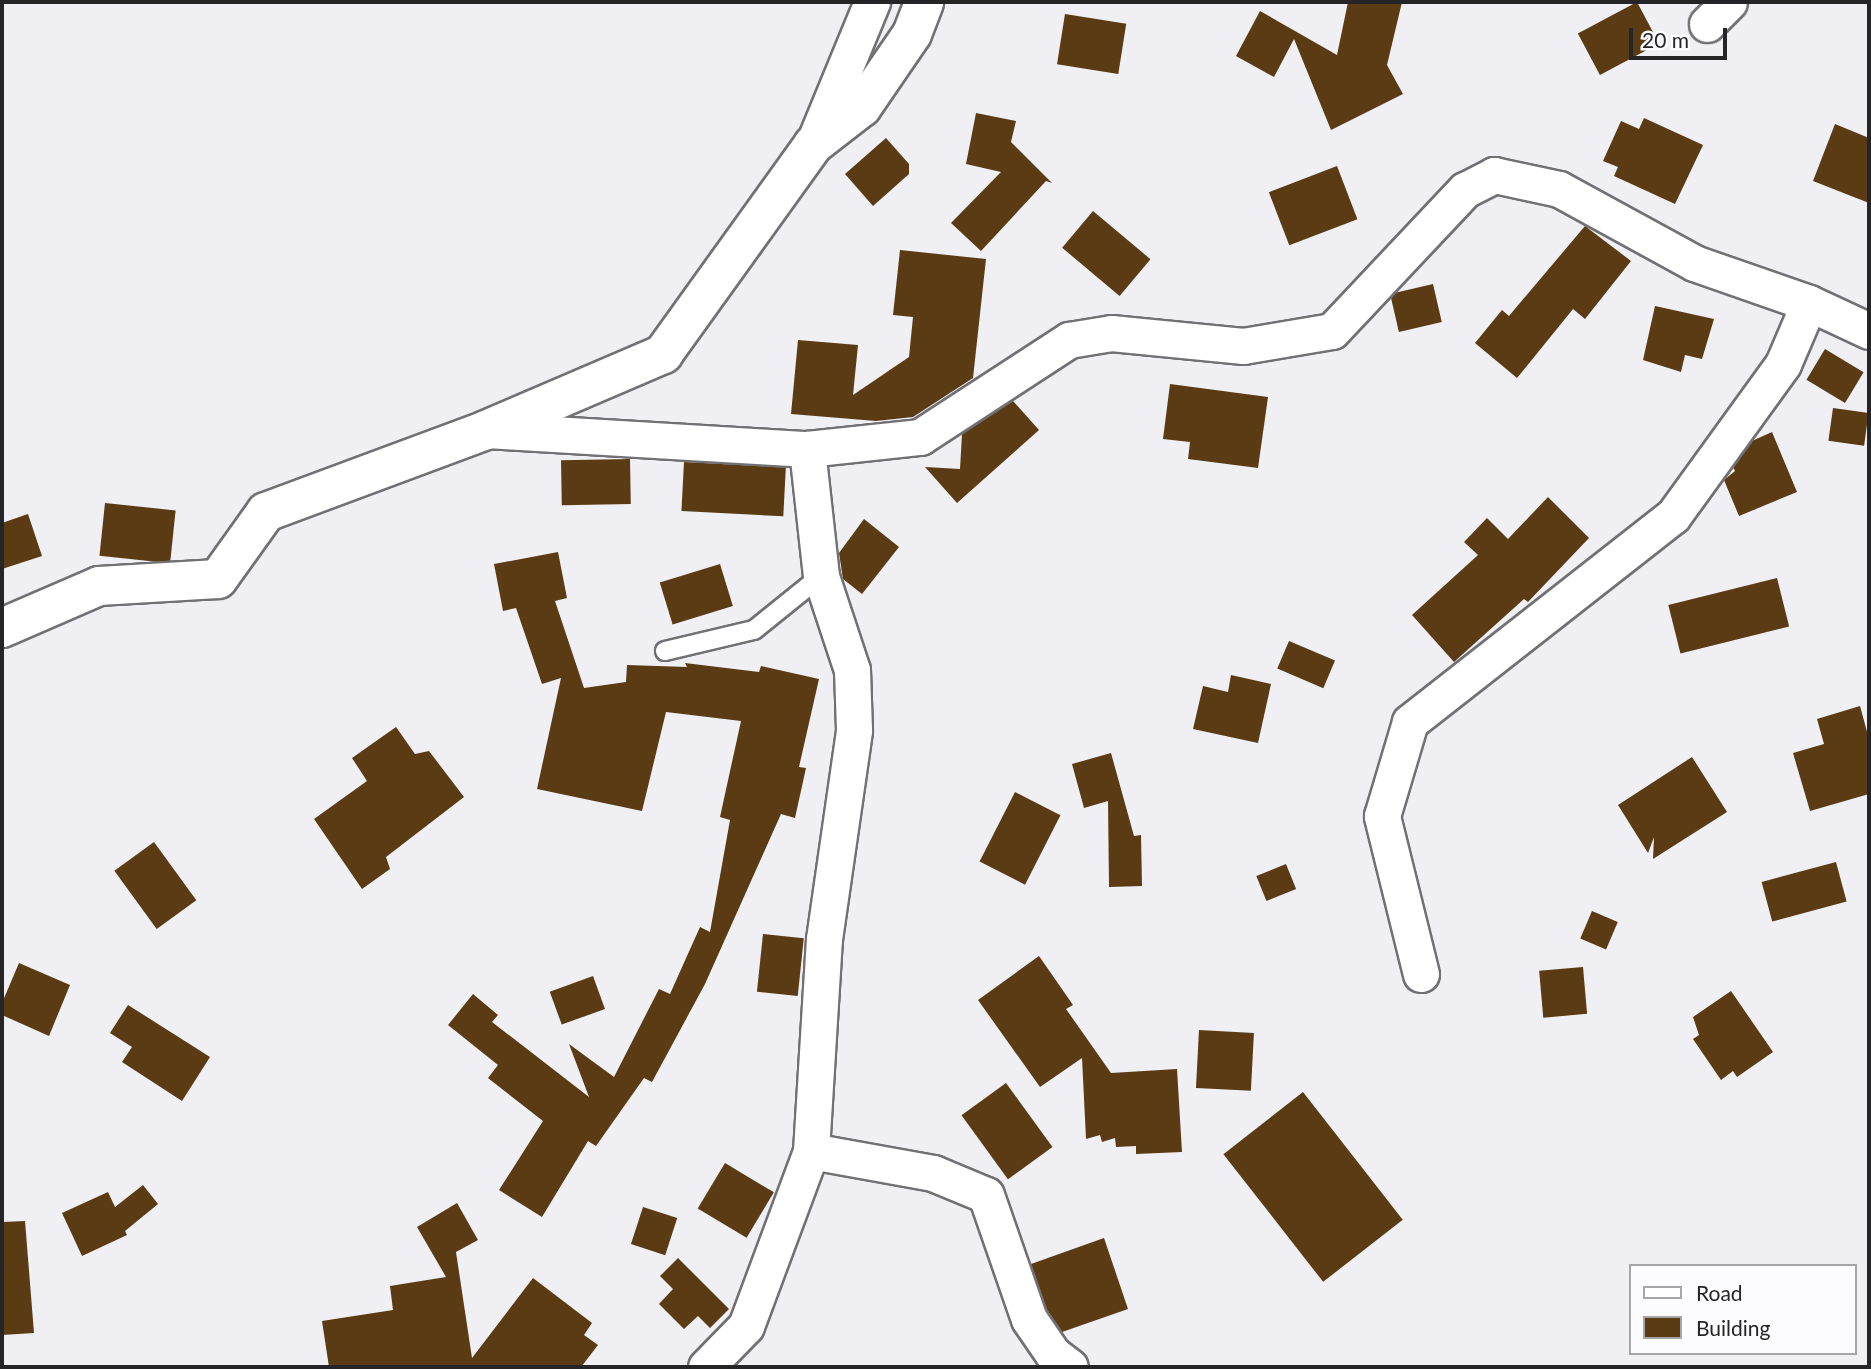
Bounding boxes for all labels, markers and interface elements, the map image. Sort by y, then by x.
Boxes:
scale bar [1633,14,1731,58]
text: 20 m [1642,27,1689,52]
legend [1630,1264,1857,1355]
text: Road [1696,1280,1743,1305]
text: Building [1696,1315,1771,1340]

